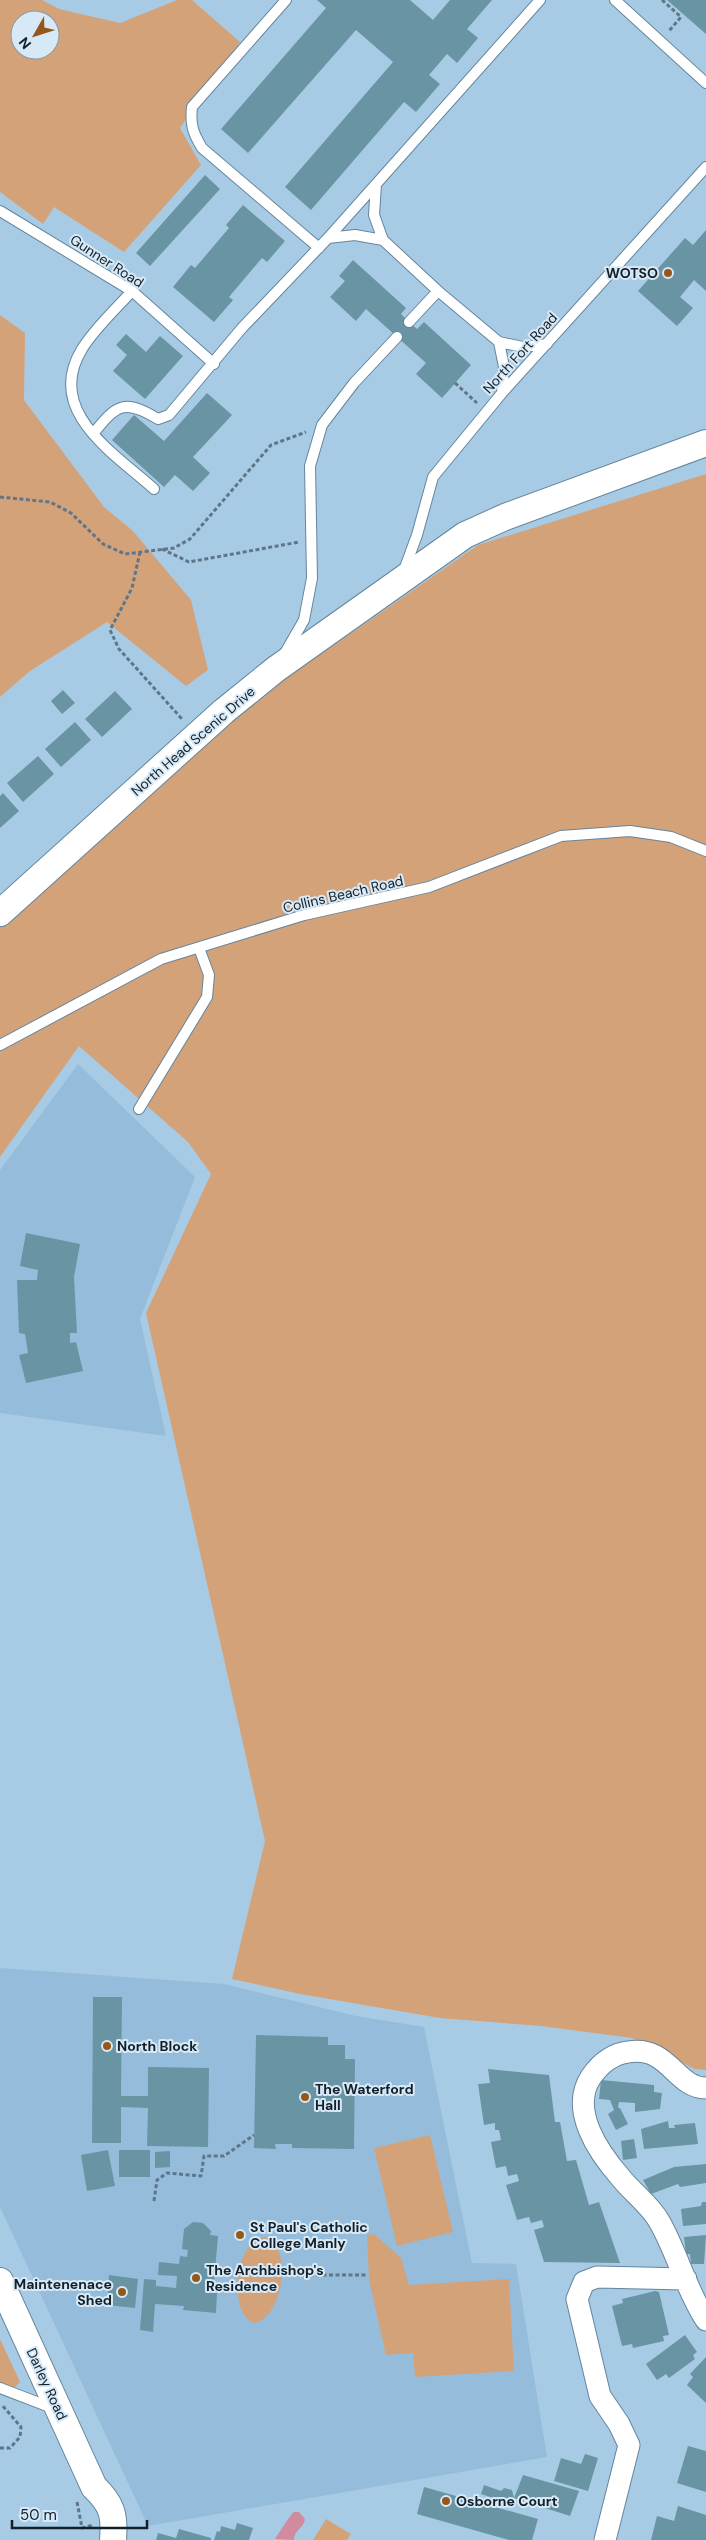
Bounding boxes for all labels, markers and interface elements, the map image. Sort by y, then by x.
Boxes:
north arrow [10,10,60,60]
text: N [15,34,35,53]
street label: Gunner Road [67,231,147,291]
place label: WOTSO [606,264,658,282]
marker: WOTSO [662,267,674,279]
street label: North Fort Road [479,309,561,397]
street label: North Head Scenic Drive [127,682,259,800]
street label: Collins Beach Road [281,871,405,917]
place label: North Block [117,2037,197,2055]
marker: North Block [101,2040,113,2052]
place label: The Waterford Hall [315,2080,414,2114]
marker: The Waterford Hall [299,2091,311,2103]
place label: St Paul's Catholic College Manly [250,2218,368,2252]
marker: St Paul's Catholic College Manly [234,2229,246,2241]
place label: The Archbishop's Residence [206,2261,324,2295]
marker: The Archbishop's Residence [190,2272,202,2284]
place label: Maintenenace Shed [14,2275,112,2309]
marker: Maintenenace Shed [116,2286,128,2298]
street label: Darley Road [23,2345,71,2423]
place label: Osborne Court [456,2492,558,2510]
marker: Osborne Court [440,2495,452,2507]
scale bar [12,2498,148,2530]
text: 50 m [20,2505,57,2525]

